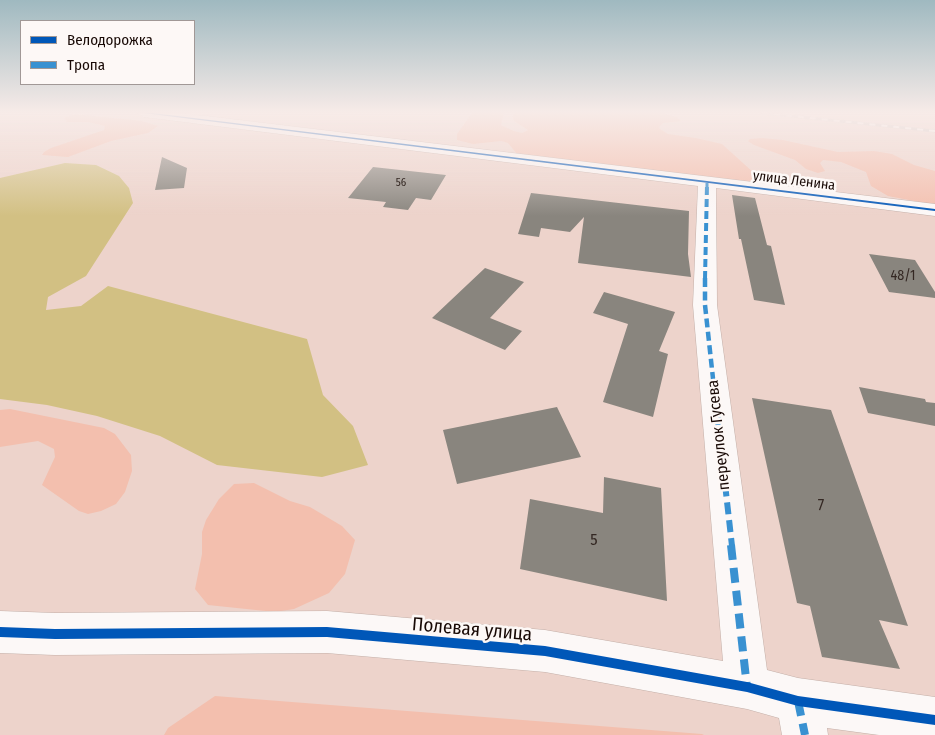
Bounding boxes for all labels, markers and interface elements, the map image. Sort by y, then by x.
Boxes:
legend [20,20,195,85]
text: Велодорожка [67,31,153,49]
text: Тропа [67,56,105,74]
street label: улица Ленина [752,168,836,194]
house number: 56 [396,176,406,190]
house number: 48/1 [891,268,915,284]
street label: переулок Гусева [704,379,734,491]
house number: 7 [818,496,824,516]
house number: 5 [590,531,598,551]
street label: Полевая улица [411,613,533,647]

